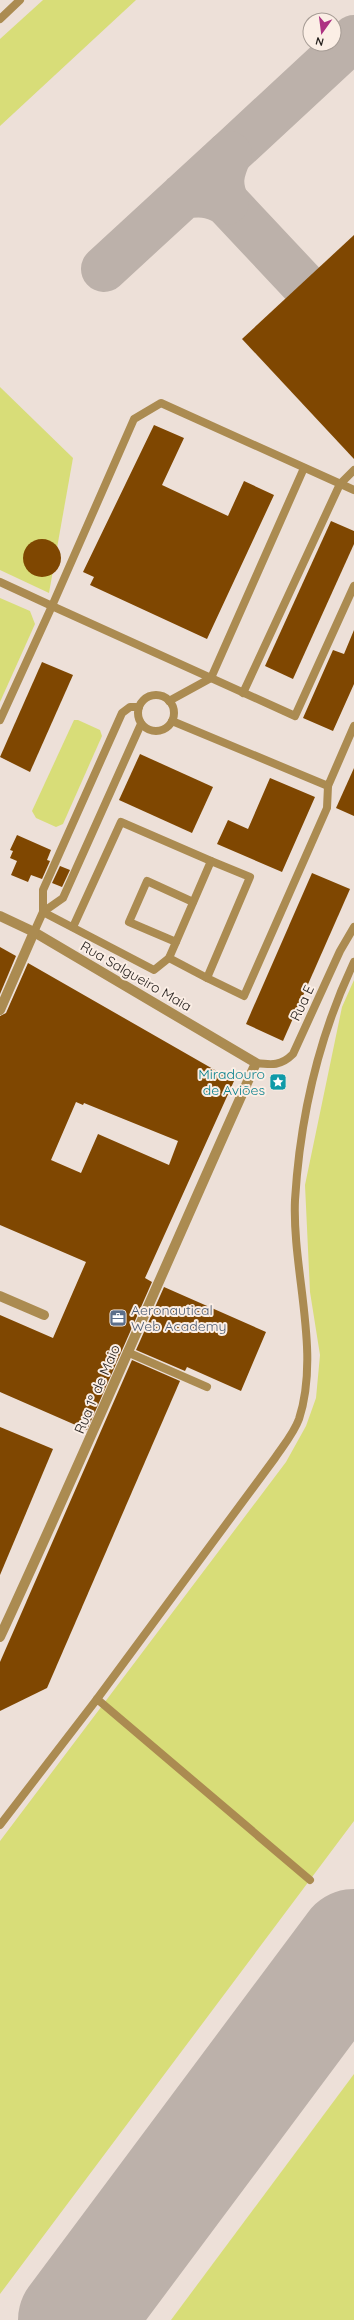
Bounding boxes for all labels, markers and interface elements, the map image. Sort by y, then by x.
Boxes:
north arrow [302,12,342,52]
text: N [314,34,325,49]
street label: Rua Salgueiro Maia [77,937,195,1015]
street label: Rua E [286,982,318,1024]
place label: Miradouro de Aviões [198,1065,265,1099]
place icon: Miradouro de Aviões [268,1072,288,1092]
place label: Aeronautical Web Academy [131,1301,226,1335]
office icon: Aeronautical Web Academy [108,1308,128,1328]
street label: Rua 1º de Maio [70,1342,124,1436]

